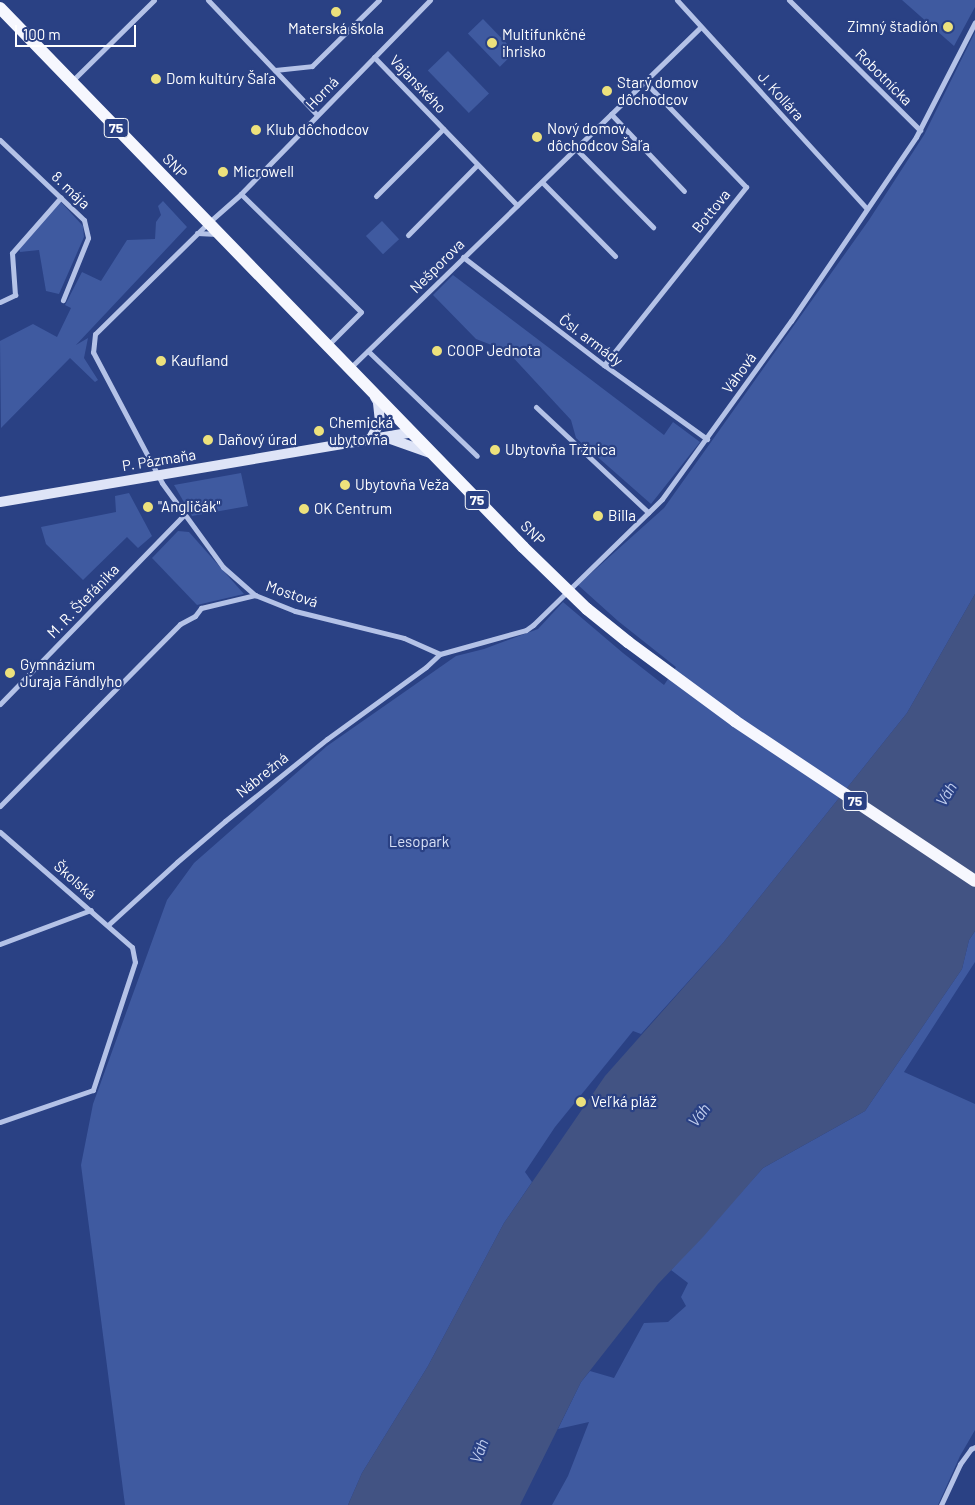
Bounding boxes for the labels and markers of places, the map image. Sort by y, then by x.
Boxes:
marker: Materská škola [330,6,342,18]
place label: Zimný štadión [847,18,938,36]
place label: Materská škola [288,20,384,38]
marker: Zimný štadión [942,21,954,33]
place label: Multifunkčné ihrisko [502,25,586,60]
marker: Multifunkčné ihrisko [486,37,498,49]
place label: Dom kultúry Šaľa [166,70,276,88]
marker: Dom kultúry Šaľa [150,73,162,85]
place label: Starý domov dôchodcov [617,73,698,108]
marker: Starý domov dôchodcov [601,85,613,97]
place label: Nový domov dôchodcov Šaľa [547,119,650,154]
place label: Klub dôchodcov [266,121,369,139]
marker: Klub dôchodcov [250,124,262,136]
marker: Nový domov dôchodcov Šaľa [531,131,543,143]
place label: Microwell [233,163,294,181]
marker: Microwell [217,166,229,178]
place label: COOP Jednota [447,342,541,360]
marker: COOP Jednota [431,345,443,357]
place label: Kaufland [171,352,228,370]
marker: Kaufland [155,355,167,367]
place label: Chemická ubytovňa [329,413,393,448]
marker: Chemická ubytovňa [313,425,325,437]
place label: Daňový úrad [218,431,297,449]
marker: Daňový úrad [202,434,214,446]
place label: Ubytovňa Tržnica [505,441,616,459]
marker: Ubytovňa Tržnica [489,444,501,456]
place label: Ubytovňa Veža [355,476,449,494]
marker: Ubytovňa Veža [339,479,351,491]
place label: "Angličák" [158,498,220,516]
place label: OK Centrum [314,500,392,518]
marker: "Angličák" [142,501,154,513]
marker: OK Centrum [298,503,310,515]
place label: Billa [608,507,636,525]
marker: Billa [592,510,604,522]
place label: Gymnázium Juraja Fándlyho [20,655,123,690]
marker: Gymnázium Juraja Fándlyho [4,667,16,679]
place label: Veľká pláž [591,1093,657,1111]
marker: Veľká pláž [575,1096,587,1108]

